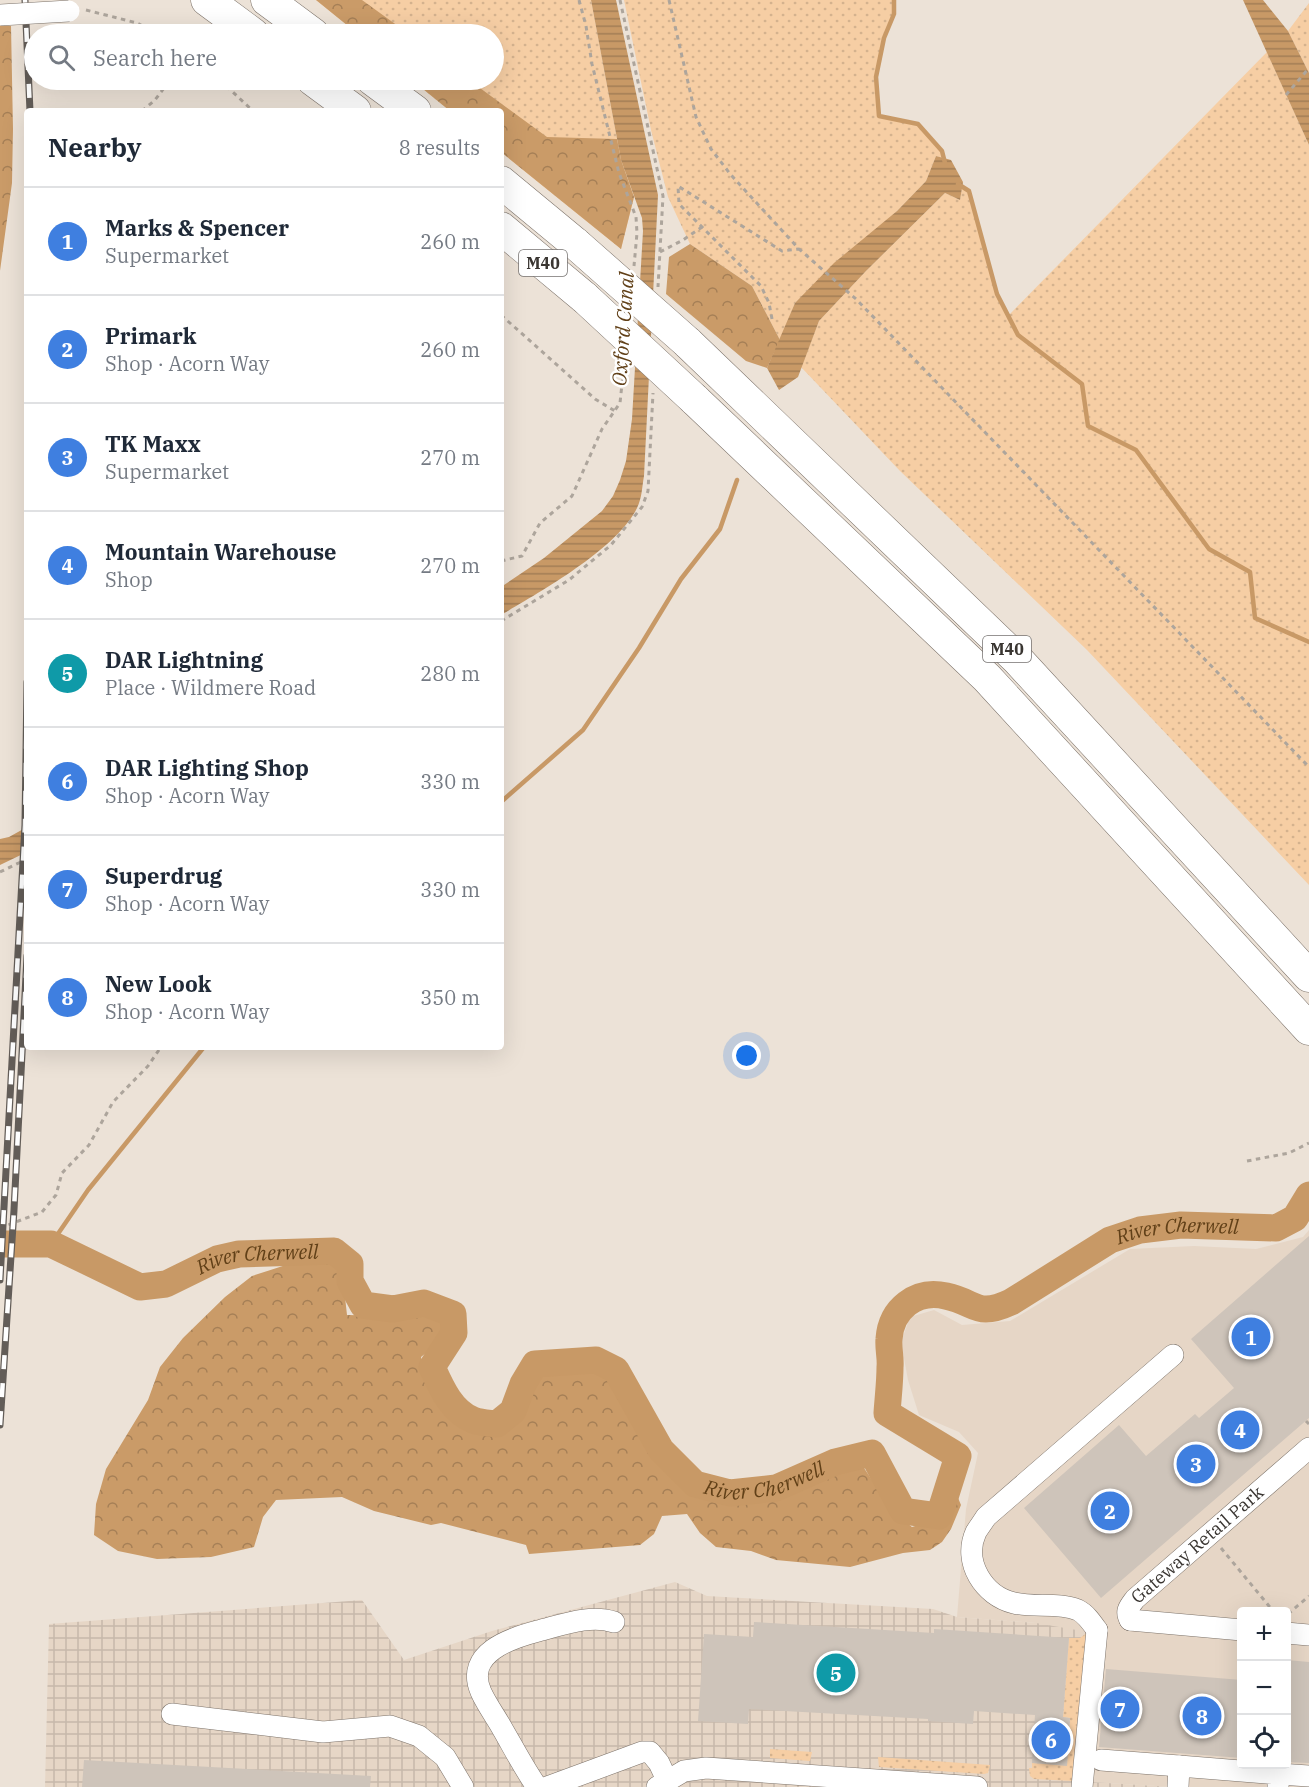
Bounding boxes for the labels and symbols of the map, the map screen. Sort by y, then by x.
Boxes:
road number: M40 [519,250,567,276]
water label: Oxford Canal [605,271,640,387]
road number: M40 [983,636,1031,662]
your location [732,1041,761,1070]
water label: River Cherwell [1111,1211,1240,1250]
water label: River Cherwell [190,1237,319,1281]
pin: 1 [1232,1314,1270,1360]
pin: 4 [1220,1408,1260,1452]
pin: 3 [1176,1442,1216,1486]
water label: River Cherwell [701,1454,829,1506]
street label: Gateway Retail Park [1126,1480,1269,1608]
pin: 2 [1090,1488,1130,1534]
pin: 5 [816,1650,856,1696]
pin: 7 [1100,1686,1140,1732]
pin: 8 [1182,1694,1222,1738]
pin: 6 [1032,1718,1070,1762]

